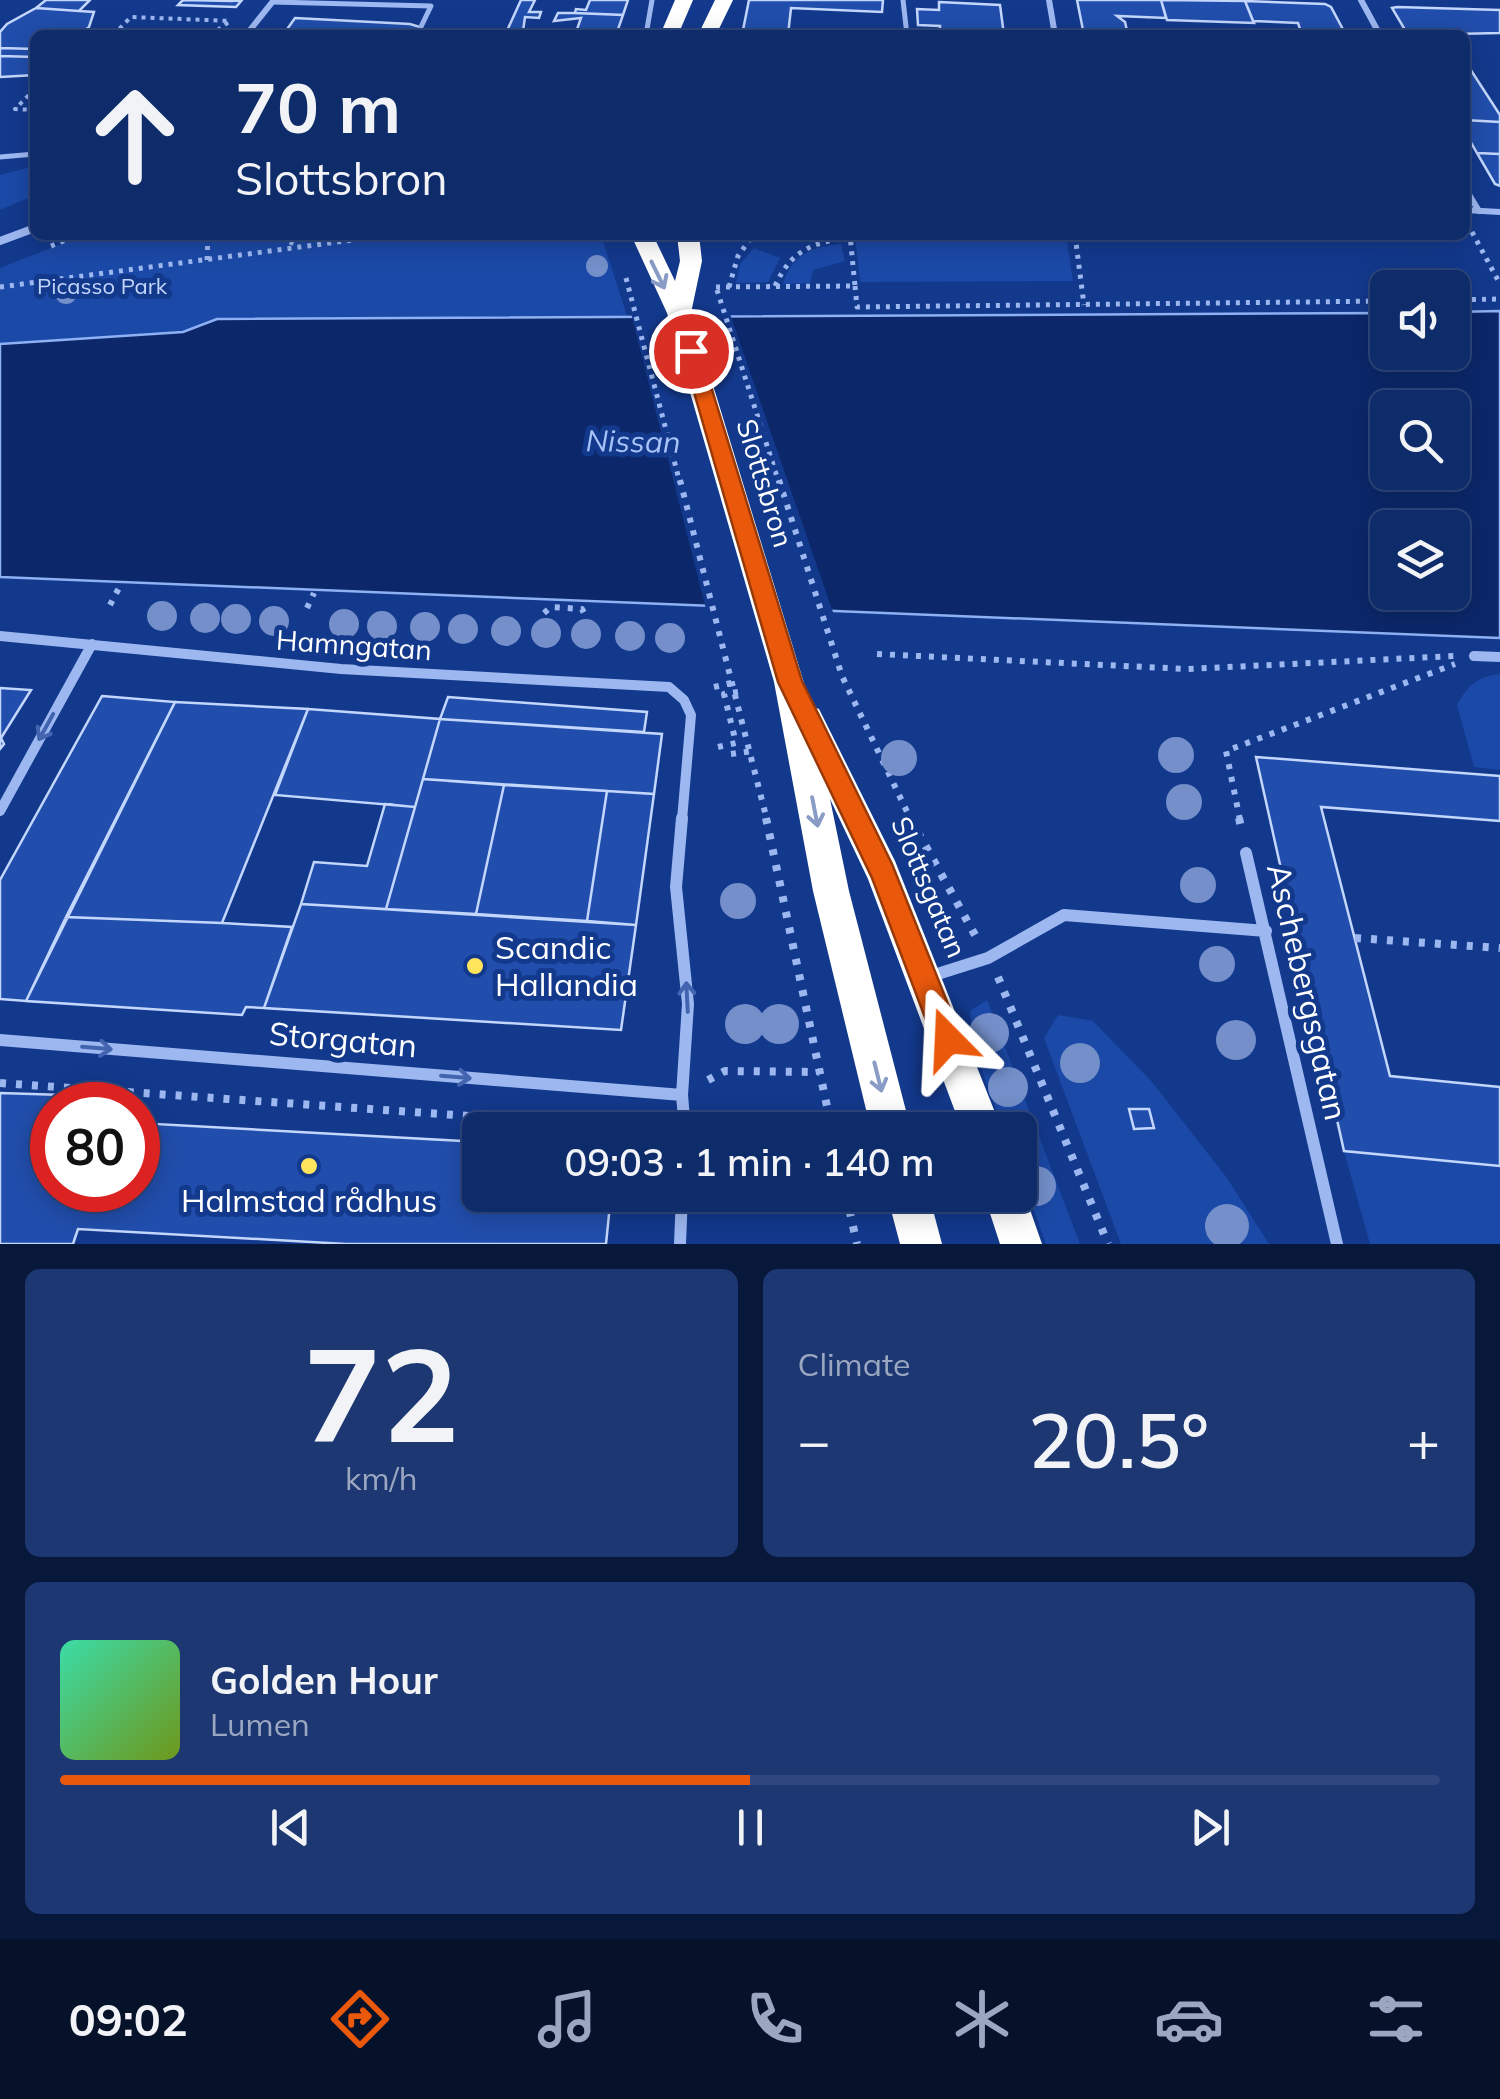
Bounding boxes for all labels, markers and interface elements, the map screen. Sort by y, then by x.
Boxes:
text: 70 m [235,63,401,151]
icon: ahead [70,70,200,200]
text: Slottsbron [235,150,448,206]
one-way arrow [650,260,669,290]
map controls [1370,270,1470,610]
button: sound [1370,270,1470,370]
park label: Picasso Park [37,272,168,300]
pin [649,309,734,394]
icon: arrive [664,324,719,379]
button: search [1370,390,1470,490]
street label: Slottsbron [729,414,802,551]
water label: Nissan [585,421,681,461]
button: layers [1370,510,1470,610]
street label: Hamngatan [275,622,433,667]
one-way arrow [36,712,56,742]
one-way arrow [807,795,826,827]
street label: Slottsgatan [884,811,975,963]
street label: Aschebergsgatan [1259,860,1357,1124]
place label: Scandic Hallandia [495,927,638,1004]
marker: Scandic Hallandia [464,955,486,977]
one-way arrow [677,982,696,1014]
position arrow [896,987,1000,1091]
street label: Storgatan [268,1013,419,1065]
one-way arrow [81,1038,113,1057]
one-way arrow [869,1061,888,1092]
one-way arrow [439,1067,472,1086]
speed limit sign: 80 [30,1082,160,1212]
text: 09:03 · 1 min · 140 m [564,1138,935,1186]
marker: Halmstad rådhus [298,1155,320,1177]
place label: Halmstad rådhus [181,1180,437,1220]
text: 72 [303,1311,459,1475]
text: Climate [798,1344,910,1384]
text: 20.5° [1028,1393,1209,1487]
text: − [798,1406,831,1475]
text: + [1407,1406,1440,1475]
text: km/h [345,1458,417,1498]
text: Golden Hour [210,1656,438,1704]
text: Lumen [210,1704,310,1744]
icon: previous [263,1800,318,1855]
icon: pause [723,1800,778,1855]
icon: next [1183,1800,1238,1855]
icon: directions [325,1984,395,2054]
icon: music [532,1984,602,2054]
icon: phone [740,1984,810,2054]
icon: climate [947,1984,1017,2054]
icon: car [1154,1984,1224,2054]
icon: filters [1361,1984,1431,2054]
text: 09:02 [69,1991,188,2047]

